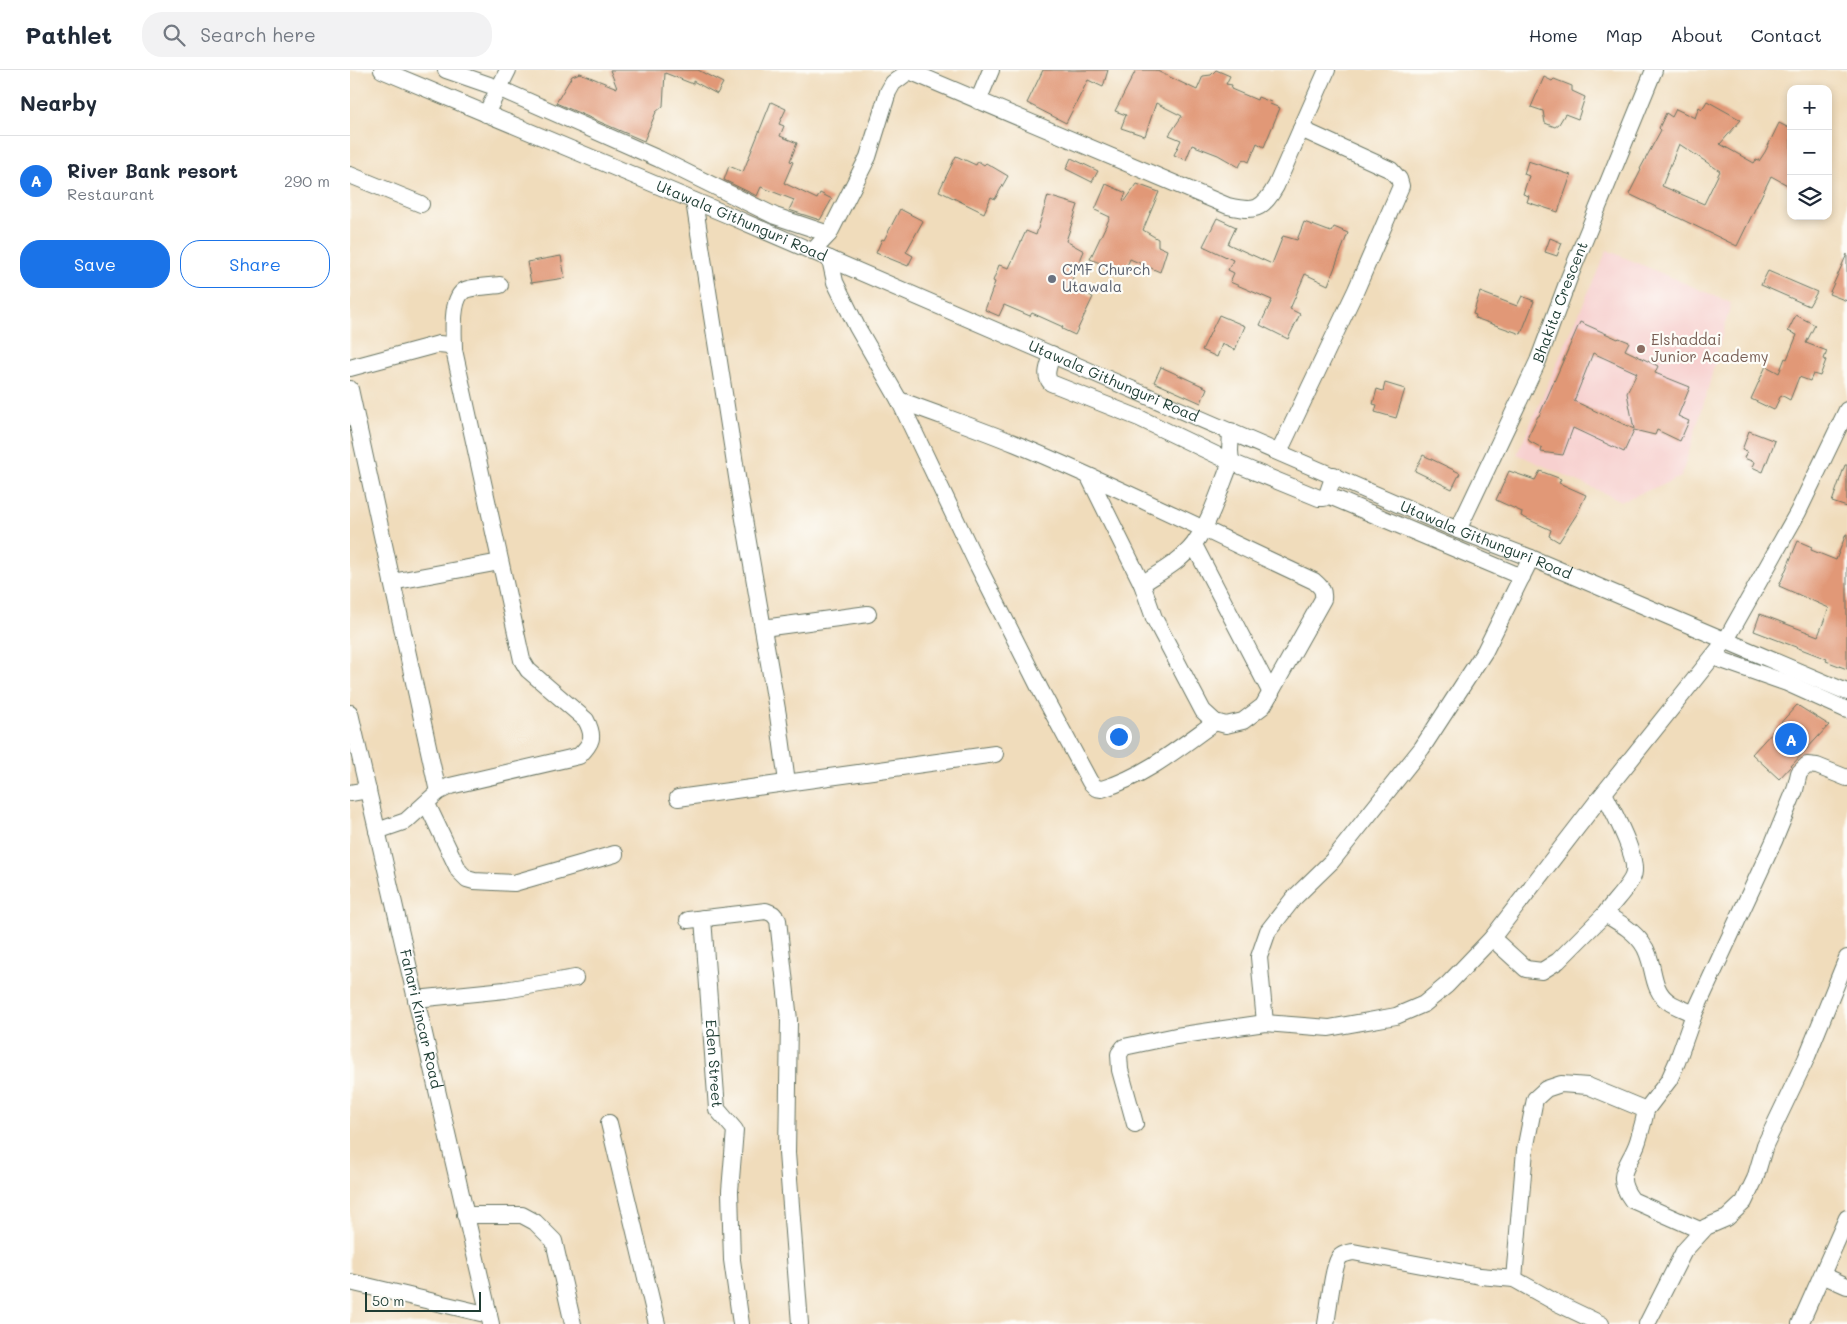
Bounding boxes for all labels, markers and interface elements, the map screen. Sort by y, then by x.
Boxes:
search box [142,12,492,57]
text: Pathlet [25,19,112,50]
icon: search [160,21,188,49]
text: Search here [200,22,316,47]
text: Home [1529,23,1578,47]
text: Map [1606,23,1642,47]
text: About [1670,23,1723,47]
text: Contact [1751,23,1822,47]
map controls [1787,85,1832,220]
button: + [1787,85,1832,130]
text: Nearby [20,89,97,116]
button: − [1787,130,1832,175]
text: River Bank resort [67,158,238,183]
text: A [30,170,42,191]
text: 290 m [284,170,330,191]
street label: Utawala Githunguri Road [654,175,830,265]
button: layers [1787,175,1832,220]
text: Restaurant [67,183,155,204]
street label: Bhakita Crescent [1527,238,1592,365]
button: Save [20,240,170,288]
button: Share [180,240,330,288]
place label: CMF Church Utawala [1062,259,1150,296]
marker: CMF Church Utawala [1046,273,1058,285]
place label: Elshaddai Junior Academy [1651,329,1769,366]
street label: Utawala Githunguri Road [1026,335,1202,426]
marker: Elshaddai Junior Academy [1635,343,1647,355]
street label: Utawala Githunguri Road [1398,495,1575,583]
pin: A [1775,720,1807,758]
your location [1106,724,1132,750]
street label: Fahari Kincar Road [396,947,447,1090]
street label: Eden Street [701,1019,728,1108]
scale bar [365,1289,481,1312]
text: 50 m [372,1291,404,1310]

